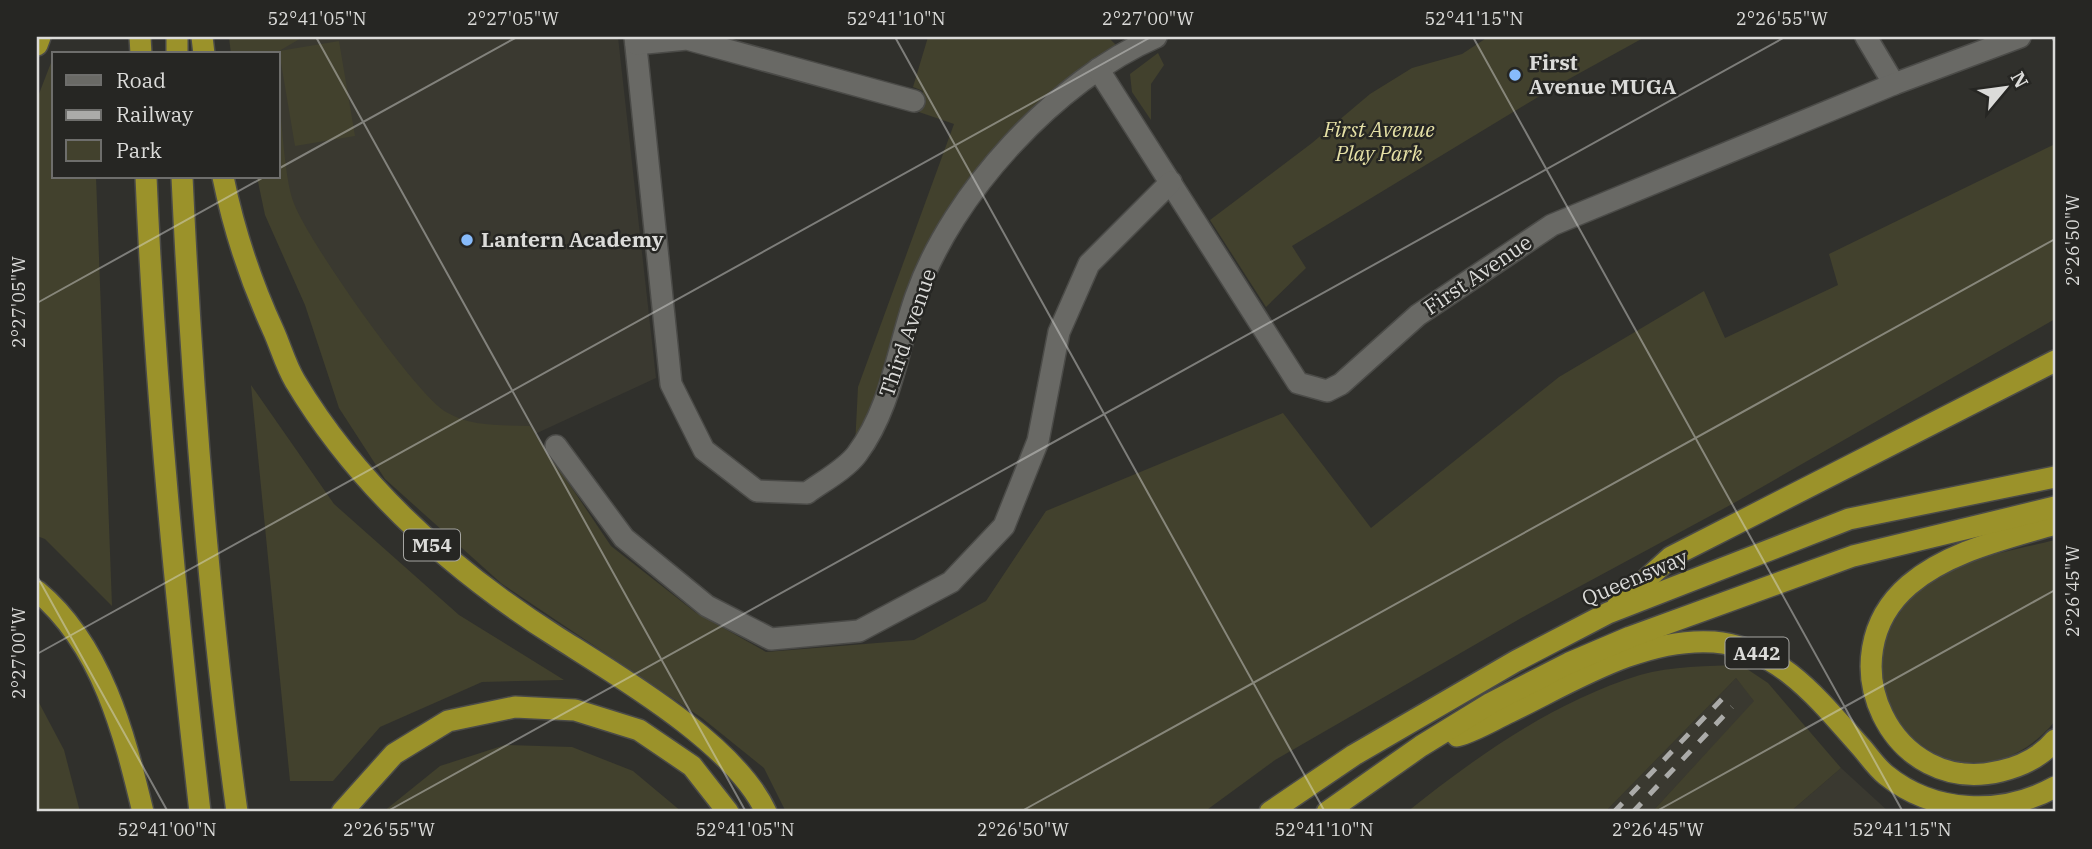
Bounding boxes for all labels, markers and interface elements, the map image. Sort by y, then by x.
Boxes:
text: 52°41'05"N [268,7,367,30]
text: 2°27'05"W [467,7,560,30]
text: 52°41'10"N [847,7,946,30]
text: 2°27'00"W [1102,7,1195,30]
text: 52°41'15"N [1425,7,1524,30]
text: 2°26'55"W [1736,7,1829,30]
place label: First Avenue MUGA [1529,48,1677,100]
legend [52,52,280,178]
north arrow [1969,52,2039,122]
text: Road [116,66,166,94]
marker: First Avenue MUGA [1507,67,1523,83]
text: N [2006,67,2034,92]
text: Railway [116,100,194,128]
park label: First Avenue Play Park [1322,115,1435,167]
text: Park [116,136,163,164]
text: 2°26'50"W [2061,193,2084,286]
place label: Lantern Academy [481,225,664,253]
street label: First Avenue [1418,228,1537,321]
marker: Lantern Academy [459,232,475,248]
text: 2°27'05"W [7,255,30,348]
street label: Third Avenue [872,265,942,401]
road number: M54 [404,530,460,560]
street label: Queensway [1577,542,1693,612]
text: 2°26'45"W [2061,544,2084,637]
text: 2°27'00"W [7,606,30,699]
road number: A442 [1726,638,1788,668]
text: 52°41'00"N [118,818,217,841]
text: 2°26'55"W [343,818,436,841]
text: 52°41'05"N [696,818,795,841]
text: 2°26'50"W [977,818,1070,841]
text: 52°41'10"N [1275,818,1374,841]
text: 2°26'45"W [1612,818,1705,841]
text: 52°41'15"N [1853,818,1952,841]

